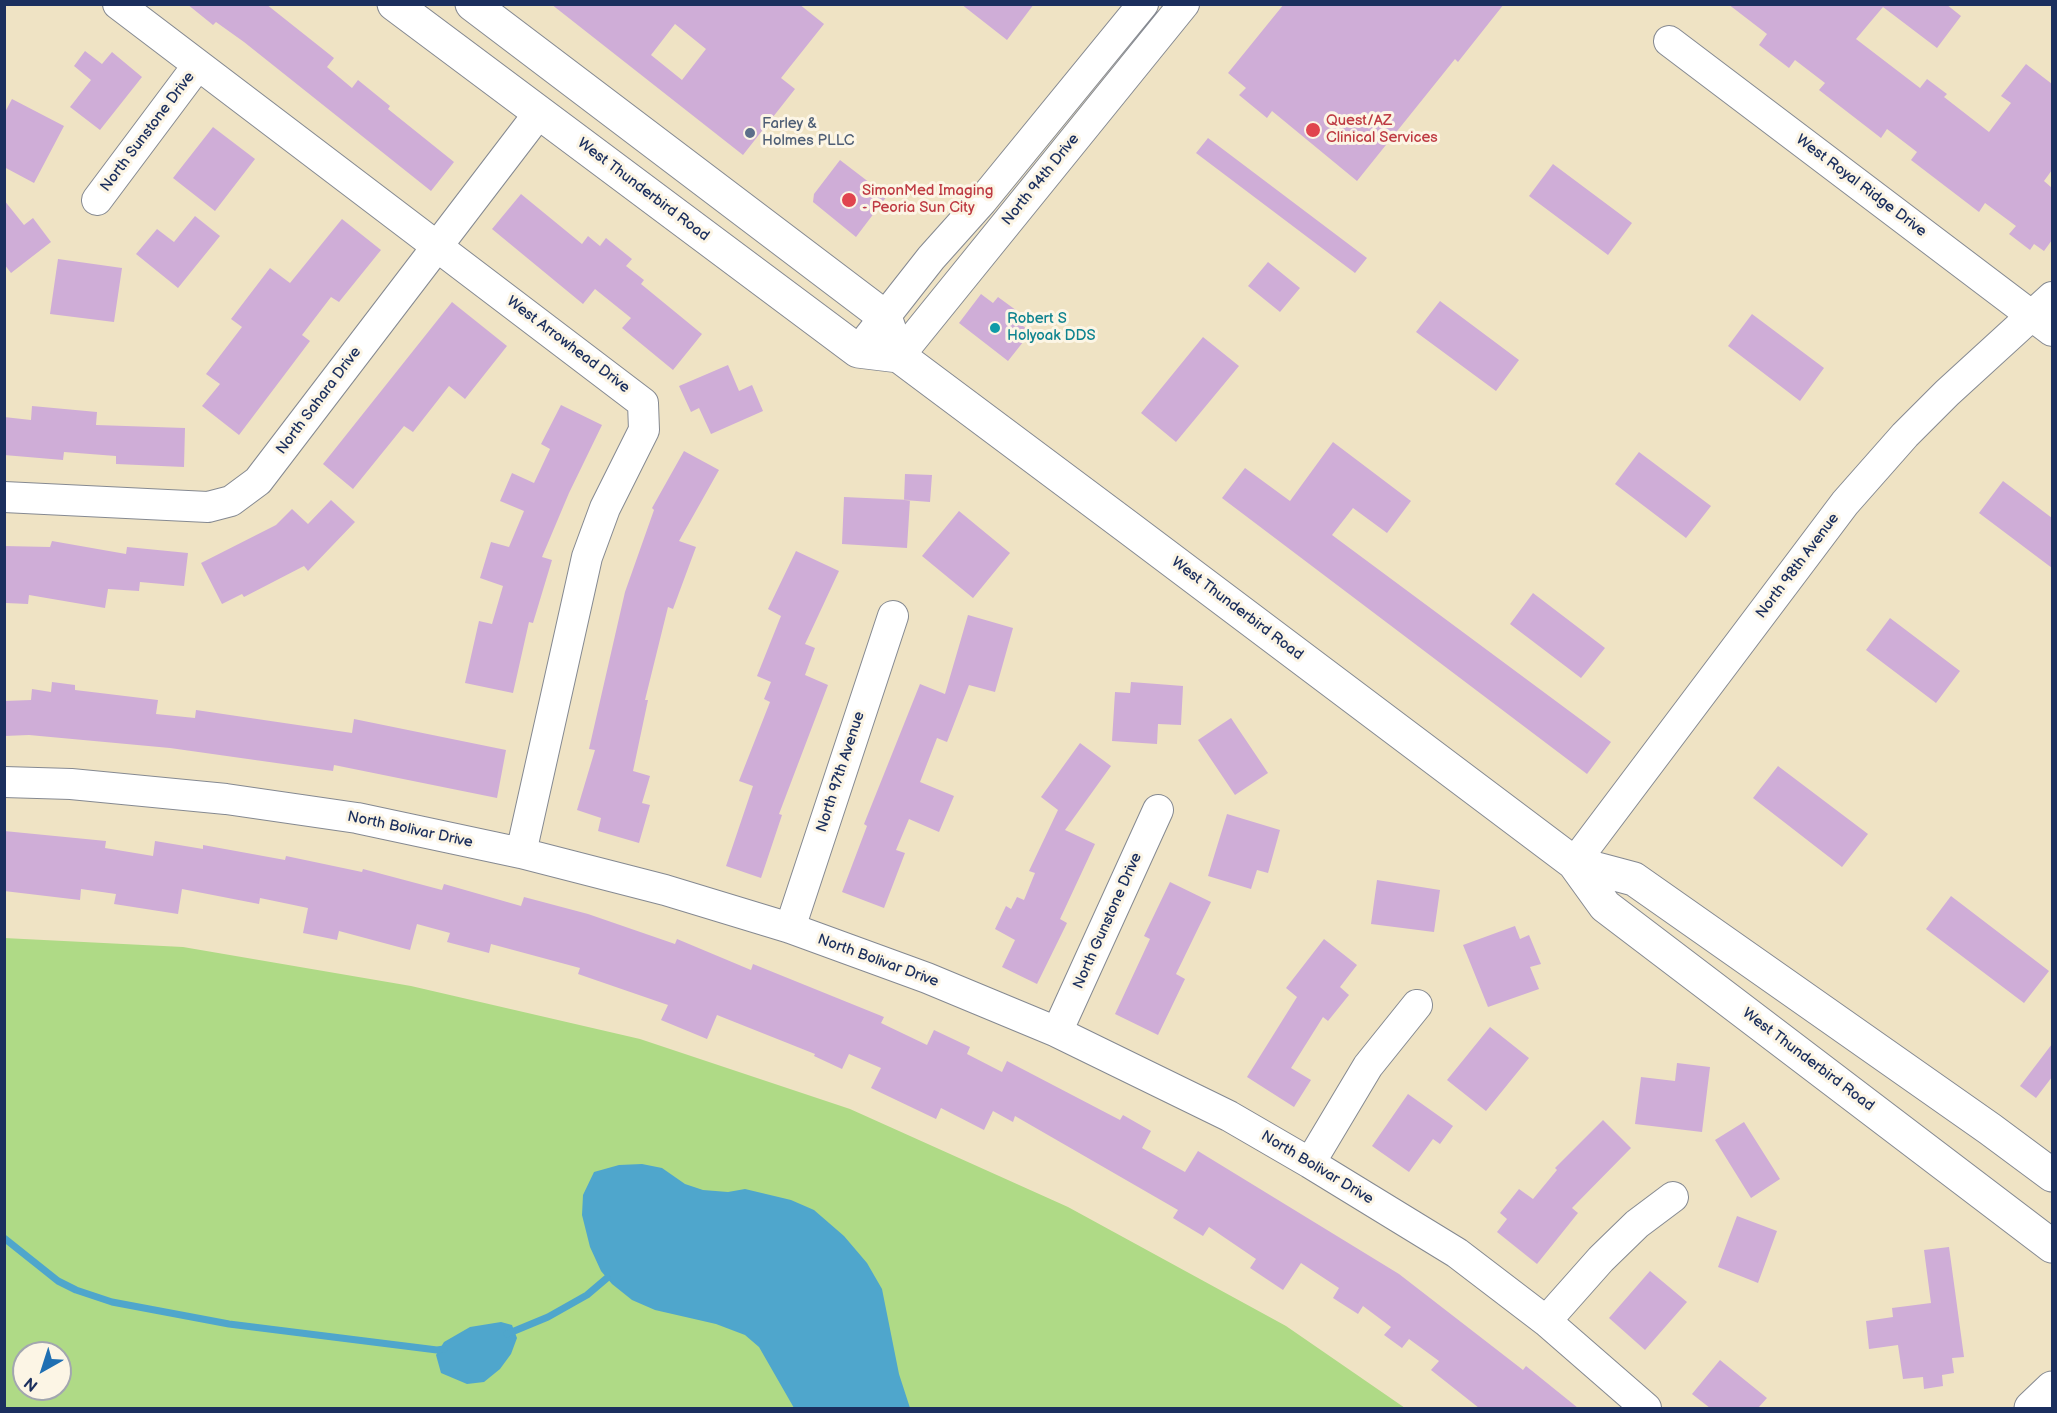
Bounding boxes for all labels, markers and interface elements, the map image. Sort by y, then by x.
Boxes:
street label: North Sunstone Drive [97,69,199,195]
place label: Quest/AZ Clinical Services [1326,112,1438,147]
place label: Farley & Holmes PLLC [762,115,855,150]
marker: Quest/AZ Clinical Services [1304,121,1322,139]
marker: Farley & Holmes PLLC [743,126,757,140]
street label: North 94th Drive [999,131,1083,229]
street label: West Royal Ridge Drive [1792,131,1930,241]
street label: West Thunderbird Road [574,135,712,245]
place label: SimonMed Imaging - Peoria Sun City [862,182,993,217]
marker: SimonMed Imaging - Peoria Sun City [840,191,858,209]
street label: West Arrowhead Drive [503,293,633,397]
place label: Robert S Holyoak DDS [1007,310,1095,345]
marker: Robert S Holyoak DDS [988,321,1002,335]
street label: North Sahara Drive [273,344,365,458]
street label: North 98th Avenue [1753,510,1843,622]
street label: West Thunderbird Road [1168,554,1306,664]
street label: North 97th Avenue [813,709,869,835]
street label: North Bolivar Drive [346,808,474,852]
street label: North Gunstone Drive [1070,850,1146,992]
street label: North Bolivar Drive [815,931,941,991]
street label: West Thunderbird Road [1739,1005,1877,1115]
street label: North Bolivar Drive [1258,1127,1376,1209]
north arrow [12,1341,72,1401]
text: N [21,1373,42,1395]

